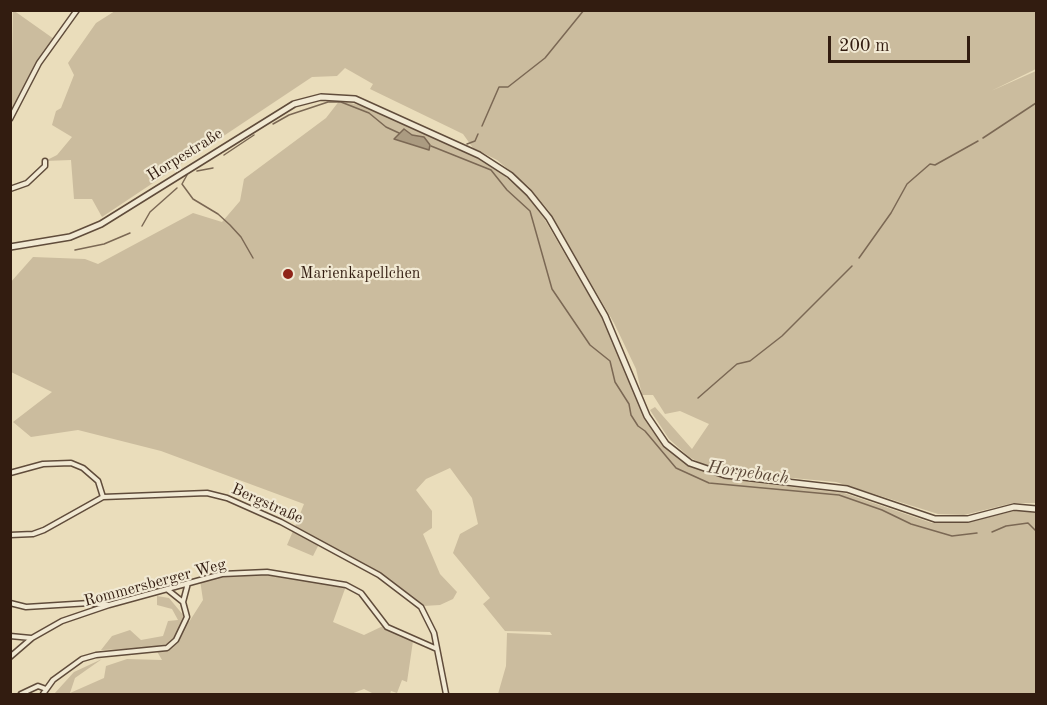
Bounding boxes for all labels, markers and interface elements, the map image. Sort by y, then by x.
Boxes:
scale bar [831,24,974,62]
text: 200 m [839,37,890,55]
street label: Horpestraße [144,124,226,186]
place label: Marienkapellchen [300,264,420,284]
marker: Marienkapellchen [281,267,295,281]
water label: Horpebach [706,457,790,489]
street label: Bergstraße [228,480,306,528]
street label: Rommersberger Weg [82,555,228,611]

